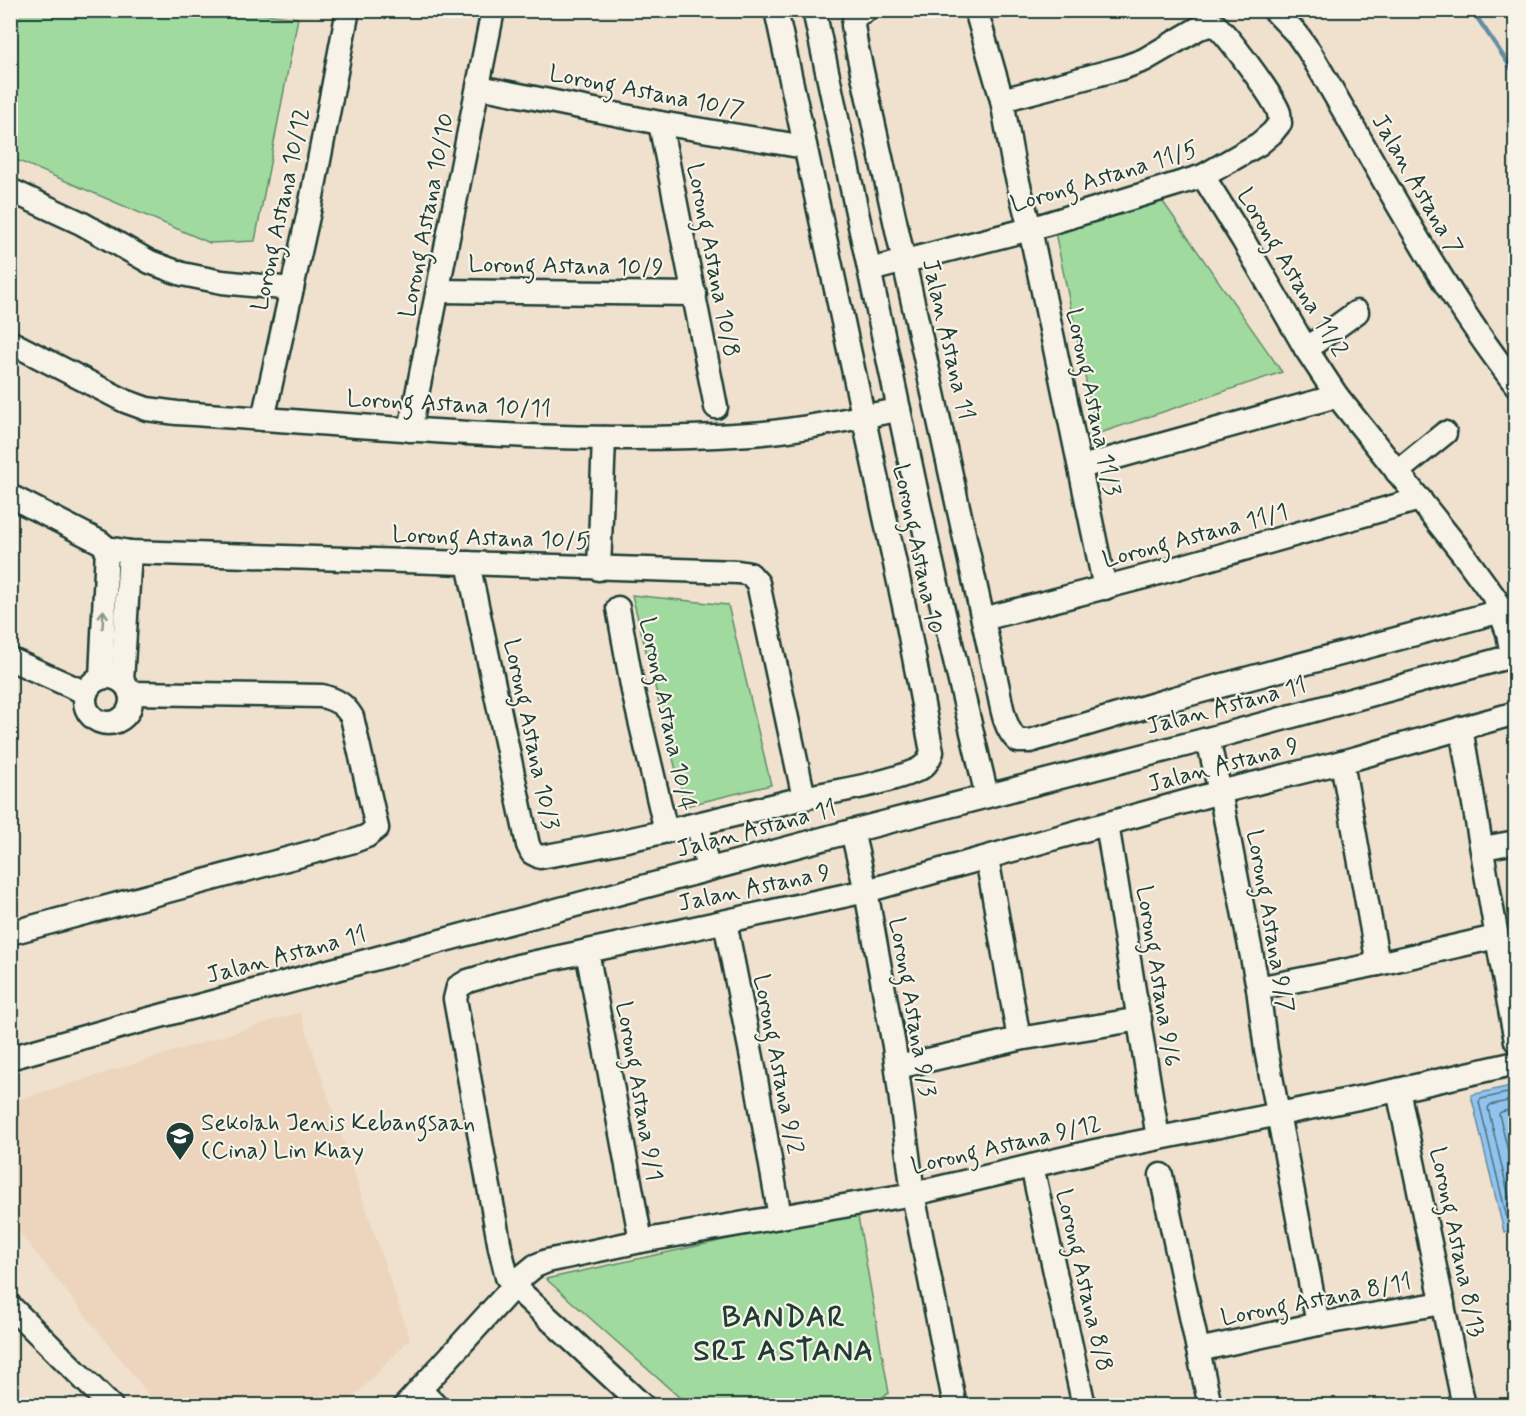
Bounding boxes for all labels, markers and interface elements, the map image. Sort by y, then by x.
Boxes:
street label: Lorong Astana 10/7 [546,58,747,130]
street label: Lorong Astana 10/12 [245,105,321,314]
street label: Jalan Astana 7 [1364,109,1470,261]
street label: Lorong Astana 10/10 [392,110,465,321]
street label: Lorong Astana 11/5 [1007,134,1203,224]
street label: Lorong Astana 10/8 [676,161,747,360]
street label: Lorong Astana 11/2 [1226,183,1354,365]
street label: Lorong Astana 10/9 [468,249,664,287]
street label: Jalan Astana 11 [914,256,981,423]
street label: Lorong Astana 11/3 [1055,306,1128,500]
street label: Lorong Astana 10/11 [346,384,552,428]
street label: Lorong Astana 10 [881,462,951,638]
street label: Lorong Astana 11/1 [1099,497,1292,579]
street label: Lorong Astana 10/5 [391,520,590,560]
one-way arrow [98,610,109,630]
street label: Lorong Astana 10/4 [628,615,702,815]
street label: Lorong Astana 10/3 [492,636,566,833]
street label: Jalan Astana 11 [1143,670,1310,743]
street label: Jalan Astana 9 [1144,730,1302,801]
street label: Jalan Astana 11 [673,793,840,866]
street label: Lorong Astana 9/7 [1235,827,1301,1016]
street label: Jalan Astana 9 [675,857,833,920]
street label: Lorong Astana 9/6 [1125,883,1187,1069]
street label: Lorong Astana 9/3 [878,915,943,1100]
street label: Jalan Astana 11 [203,919,370,992]
street label: Lorong Astana 9/2 [742,972,810,1158]
street label: Lorong Astana 9/1 [605,999,670,1184]
place label: Sekolah Jenis Kebangsaan (Cina) Lin Khay [201,1108,475,1167]
street label: Lorong Astana 9/12 [908,1109,1105,1185]
school or university icon: Sekolah Jenis Kebangsaan (Cina) Lin Khay [164,1120,196,1162]
street label: Lorong Astana 8/13 [1418,1145,1492,1341]
street label: Lorong Astana 8/8 [1045,1186,1120,1375]
street label: Lorong Astana 8/11 [1218,1267,1415,1337]
district label: BANDAR SRI ASTANA [693,1298,875,1371]

